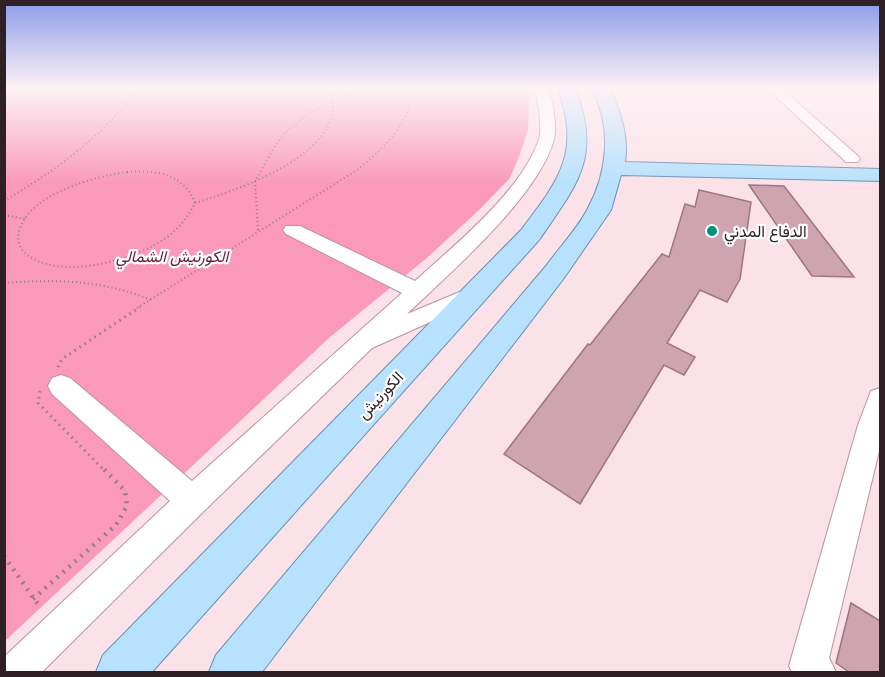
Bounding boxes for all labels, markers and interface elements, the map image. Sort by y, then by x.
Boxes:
place label: الدفاع المدني [724,220,807,245]
marker: الدفاع المدني [705,224,719,238]
park label: الكورنيش الشمالي [116,245,231,270]
street label: الكورنيش [352,366,408,424]

